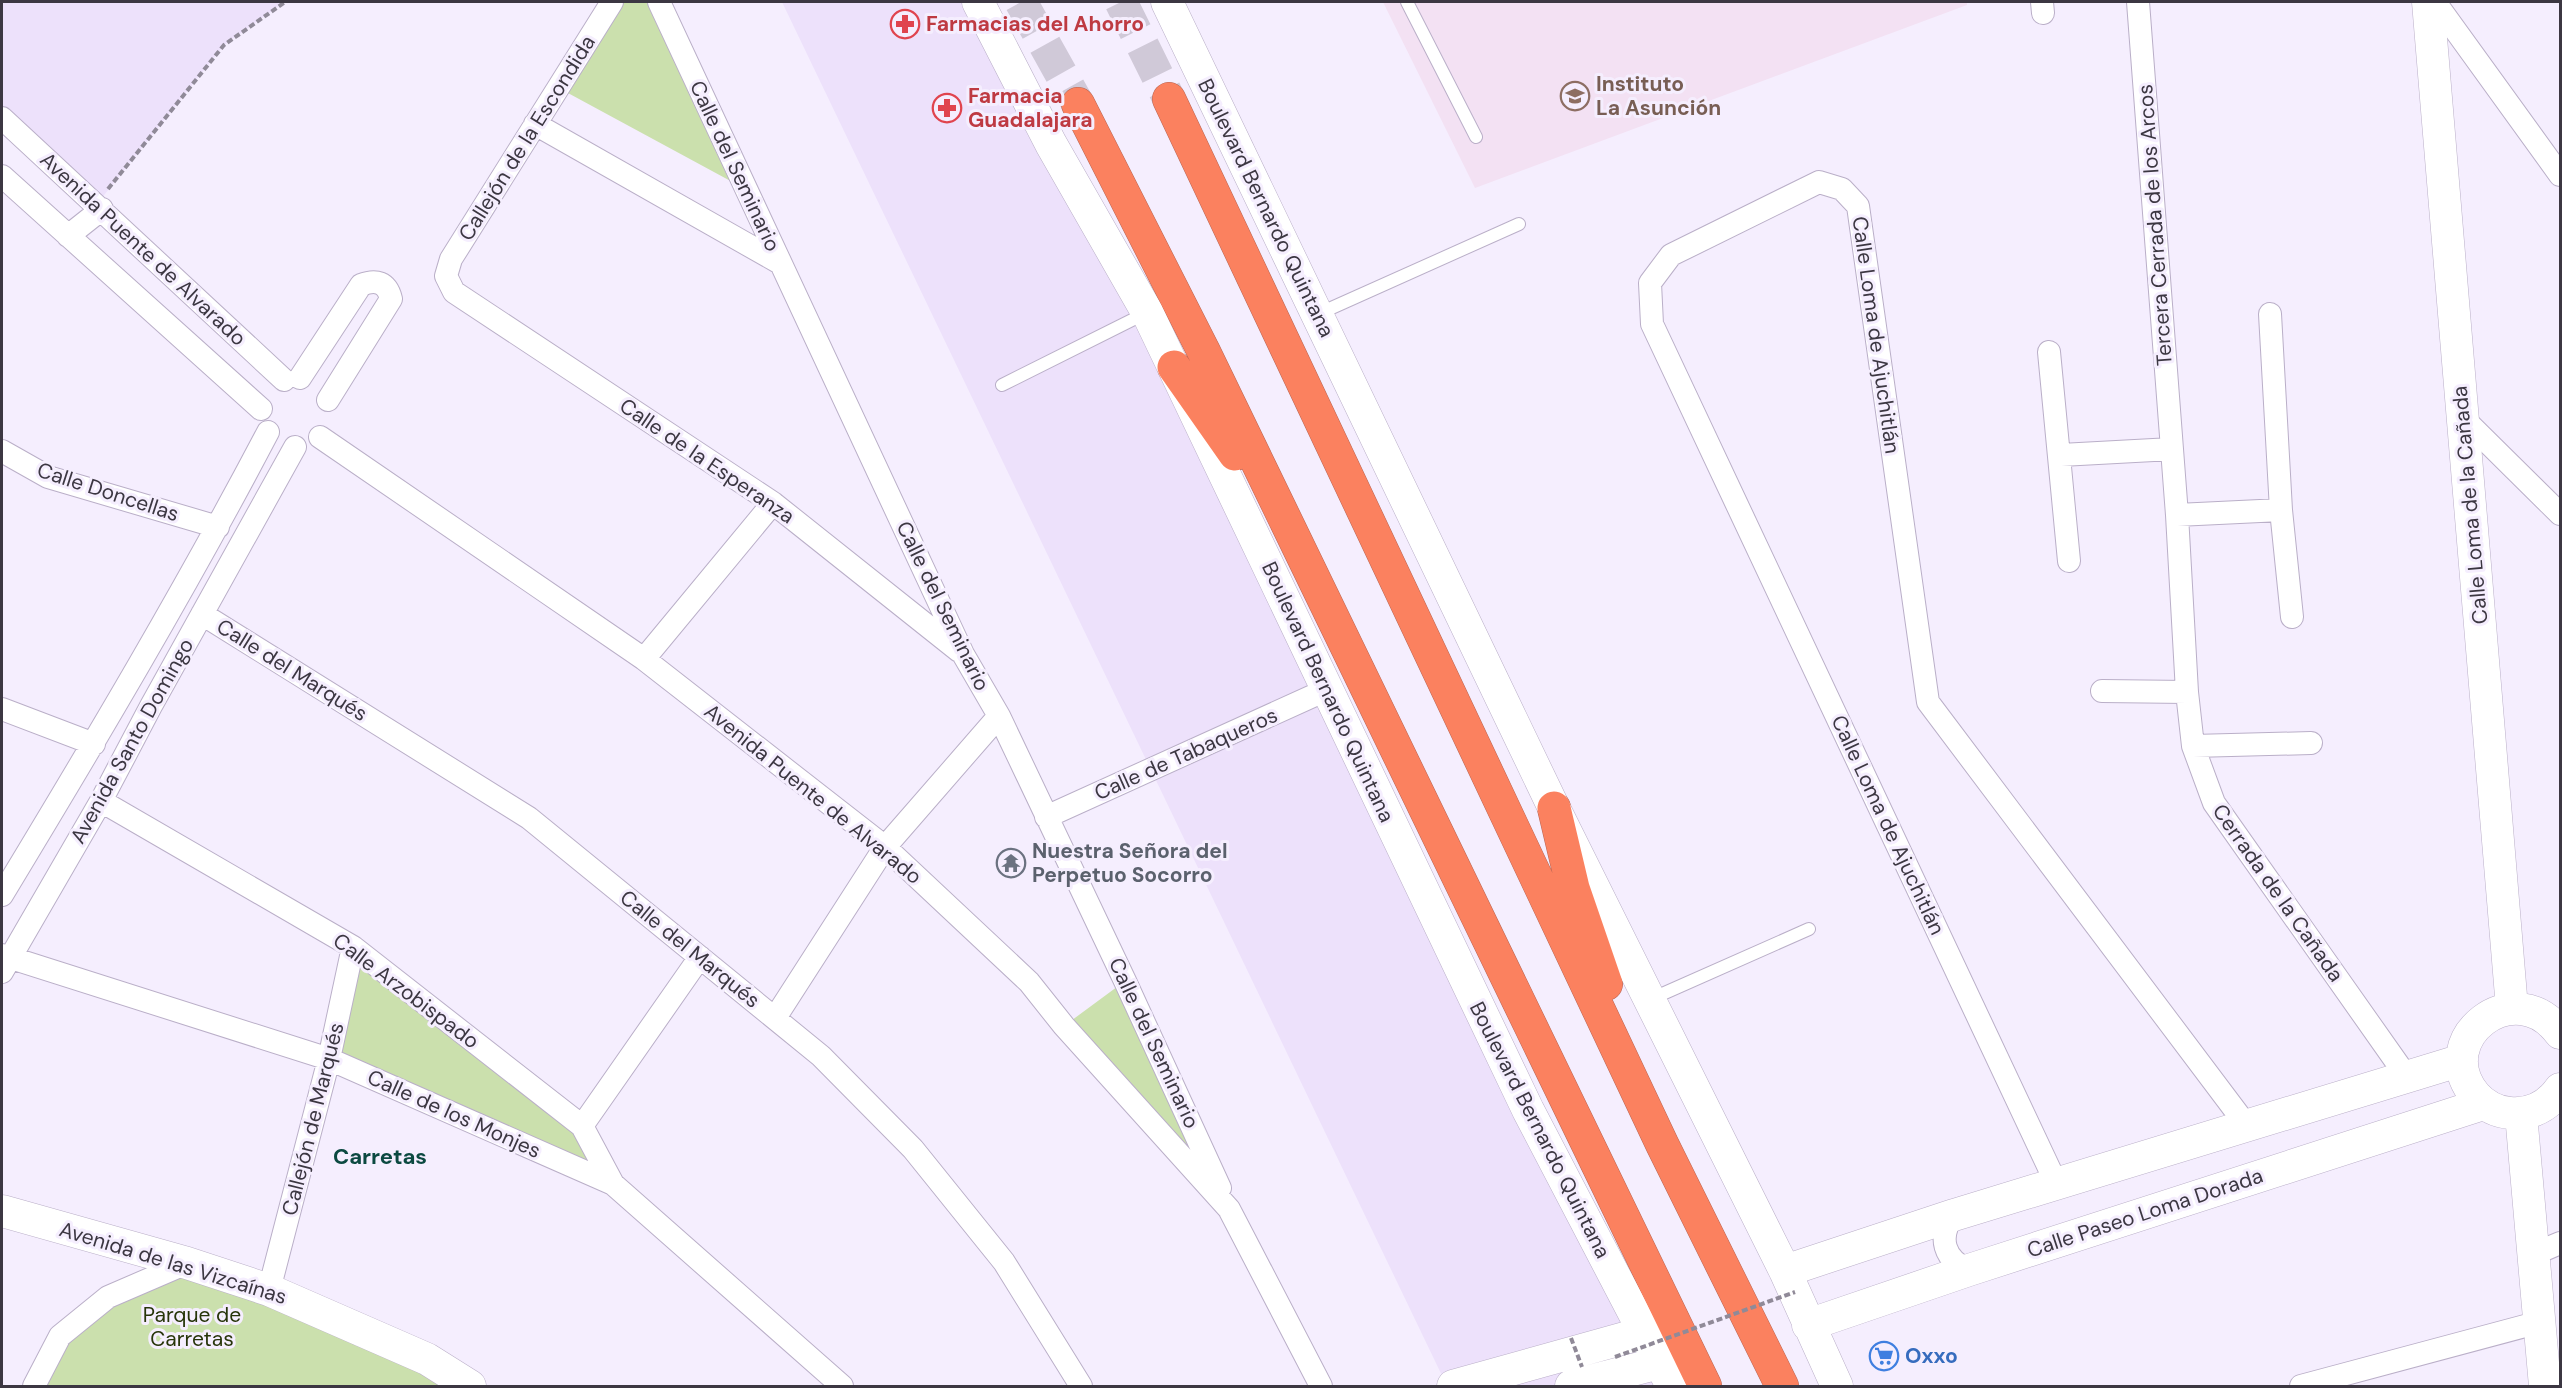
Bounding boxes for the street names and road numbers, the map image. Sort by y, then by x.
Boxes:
street label: Callejón de la Escondida [452,30,602,246]
street label: Boulevard Bernardo Quintana [1191,74,1341,342]
street label: Calle del Seminario [683,76,787,256]
street label: Tercera Cerrada de los Arcos [2131,83,2179,367]
street label: Avenida Puente de Alvarado [34,146,252,352]
street label: Calle Loma de Ajuchitlán [1845,214,1907,456]
street label: Calle Loma de la Cañada [2446,385,2494,625]
street label: Calle de la Esperanza [614,392,800,530]
street label: Calle Doncellas [33,456,183,528]
street label: Calle del Seminario [890,517,996,695]
street label: Boulevard Bernardo Quintana [1255,557,1401,827]
street label: Calle del Marqués [211,612,373,728]
street label: Avenida Santo Domingo [64,633,200,849]
street label: Avenida Puente de Alvarado [698,697,928,891]
street label: Calle de Tabaqueros [1090,701,1282,807]
street label: Calle Loma de Ajuchitlán [1825,711,1951,939]
street label: Cerrada de la Cañada [2206,799,2350,987]
street label: Calle del Marqués [614,884,766,1014]
street label: Calle Arzobispado [327,927,485,1055]
street label: Calle del Seminario [1102,953,1206,1133]
street label: Boulevard Bernardo Quintana [1463,997,1617,1263]
street label: Callejón de Marqués [275,1020,351,1218]
street label: Calle de los Monjes [363,1063,545,1165]
street label: Calle Paseo Loma Dorada [2023,1162,2267,1264]
street label: Avenida de las Vizcaínas [56,1215,290,1311]

